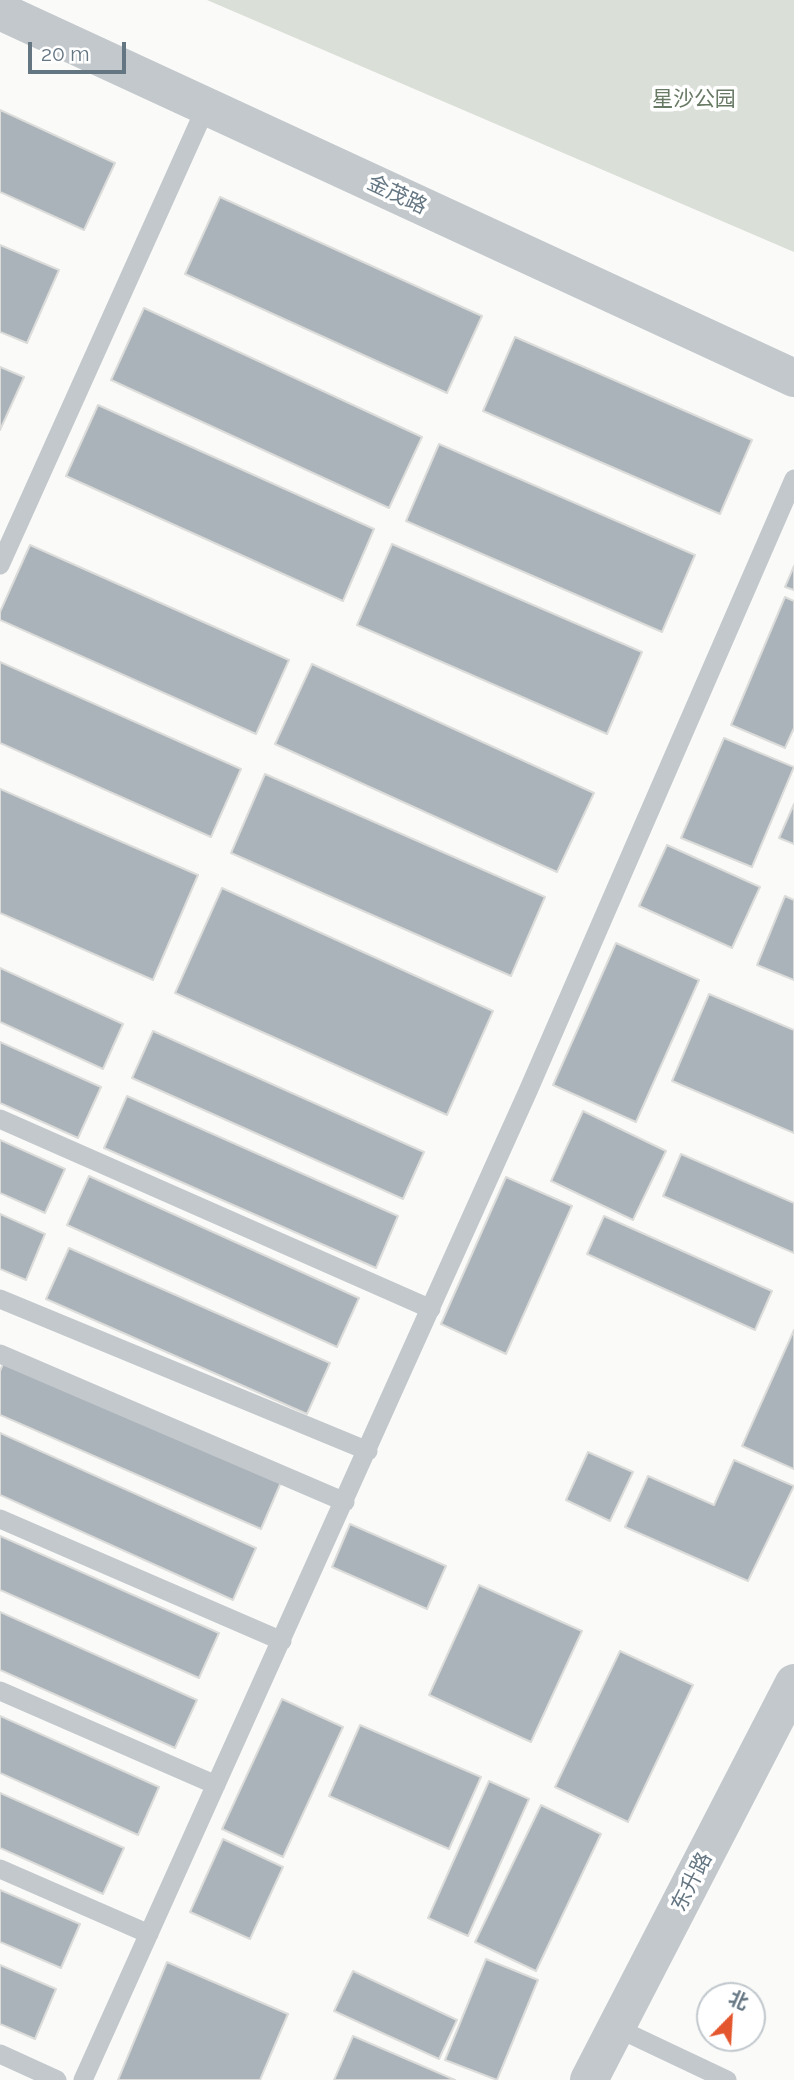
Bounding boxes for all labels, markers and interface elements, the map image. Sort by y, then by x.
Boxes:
scale bar [32,28,130,72]
text: 20 m [41,41,89,66]
park label: 星沙公园 [652,87,736,113]
street label: 金茂路 [363,170,431,220]
street label: 东升路 [666,1848,718,1916]
north arrow [696,1982,766,2052]
text: 北 [726,1986,752,2014]

